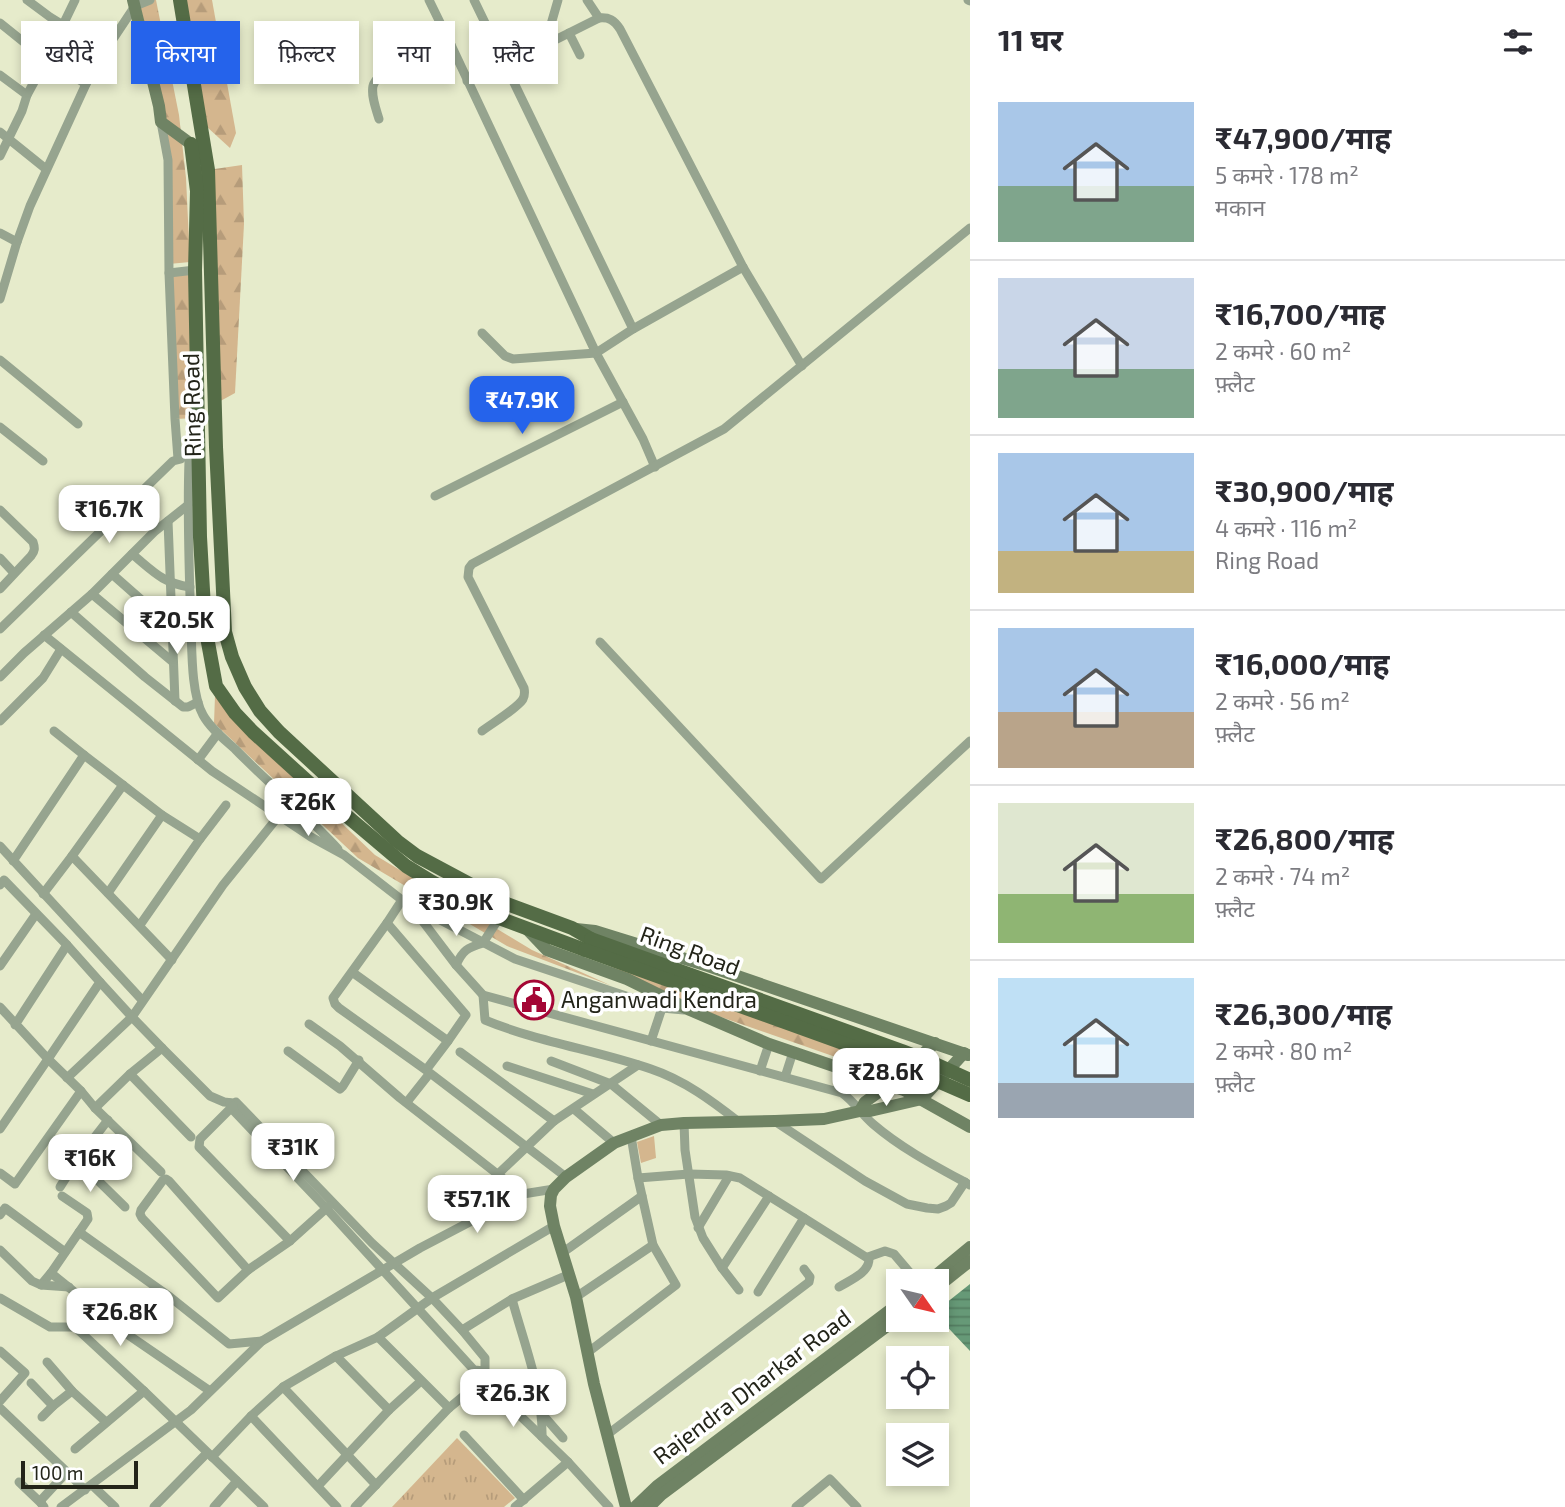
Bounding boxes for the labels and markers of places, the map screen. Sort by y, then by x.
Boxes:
pin: ₹47.9K [465,376,579,436]
pin: ₹16.7K [52,486,166,545]
pin: ₹20.5K [120,596,234,656]
pin: ₹26K [267,778,349,838]
pin: ₹30.9K [399,878,513,938]
public building icon: Anganwadi Kendra [513,979,555,1021]
place label: Anganwadi Kendra [561,985,757,1013]
pin: ₹28.6K [829,1048,943,1108]
pin: ₹31K [252,1124,334,1183]
pin: ₹16K [49,1134,131,1194]
pin: ₹57.1K [420,1176,534,1235]
pin: ₹26.8K [63,1288,177,1348]
pin: ₹26.3K [456,1370,570,1429]

